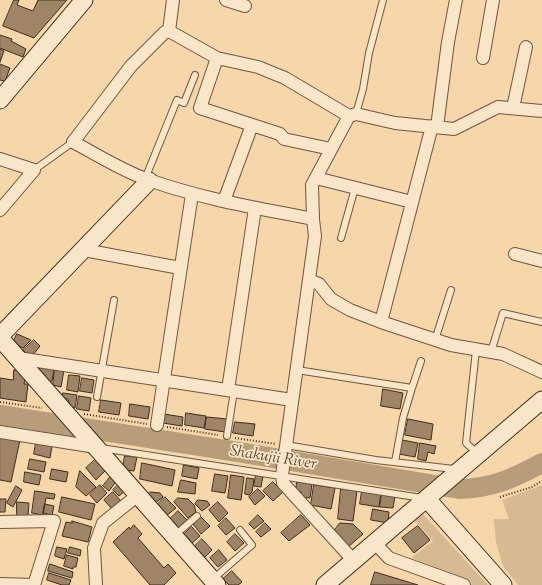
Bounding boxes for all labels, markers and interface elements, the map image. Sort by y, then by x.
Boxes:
water label: Shakujii River [228,443,318,475]

